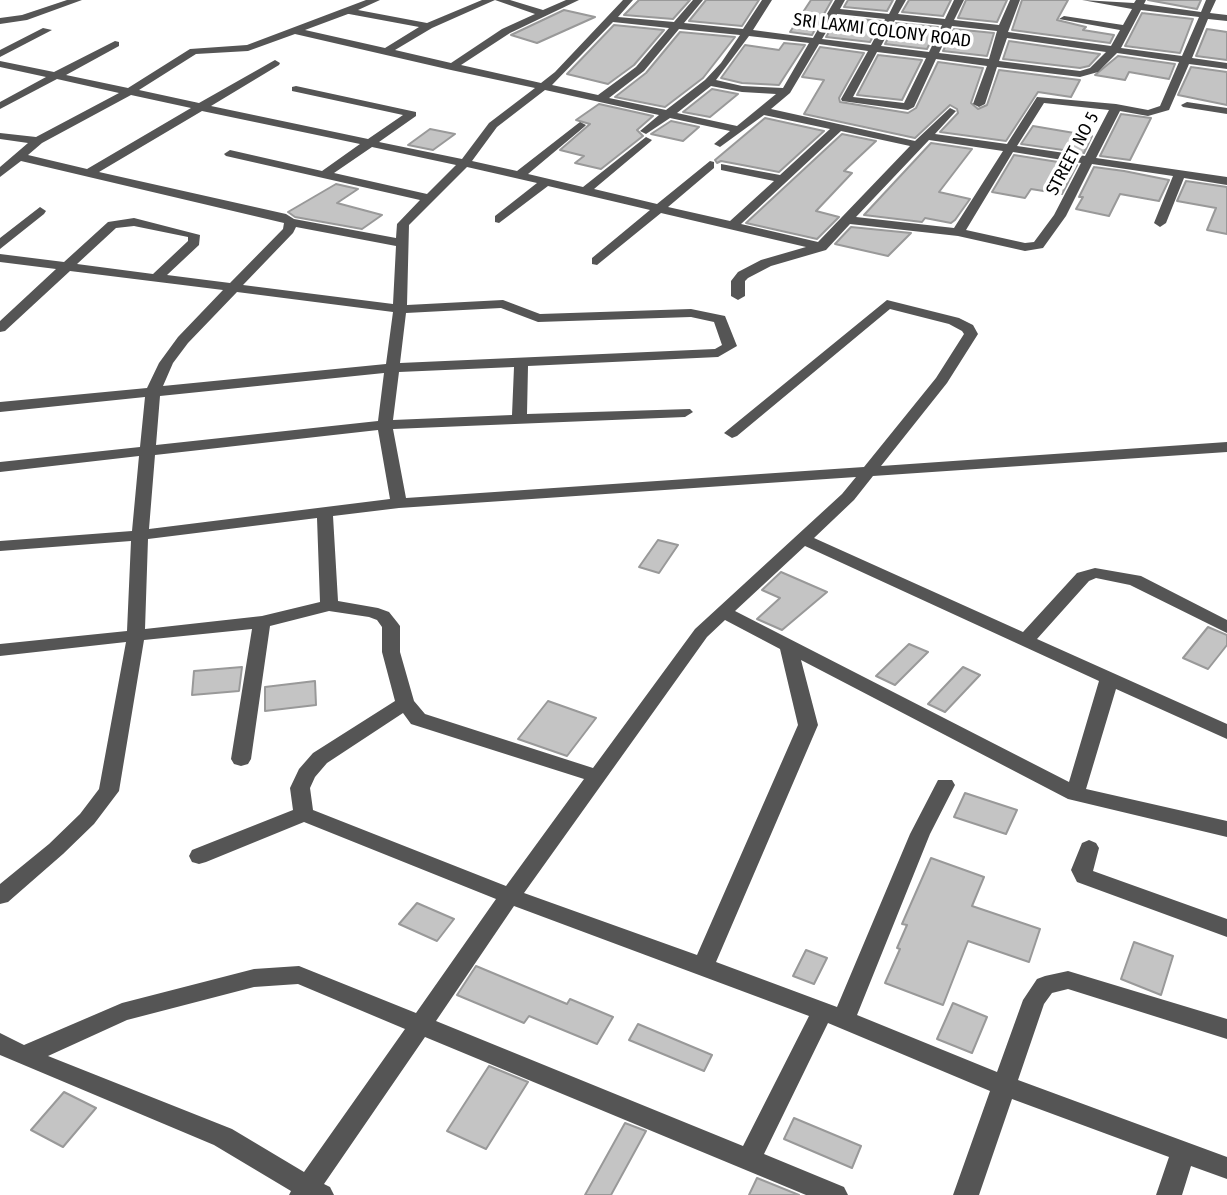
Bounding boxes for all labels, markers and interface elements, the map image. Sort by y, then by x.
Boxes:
street label: SRI LAXMI COLONY ROAD [792,9,972,53]
street label: STREET NO 5 [1042,109,1104,199]

